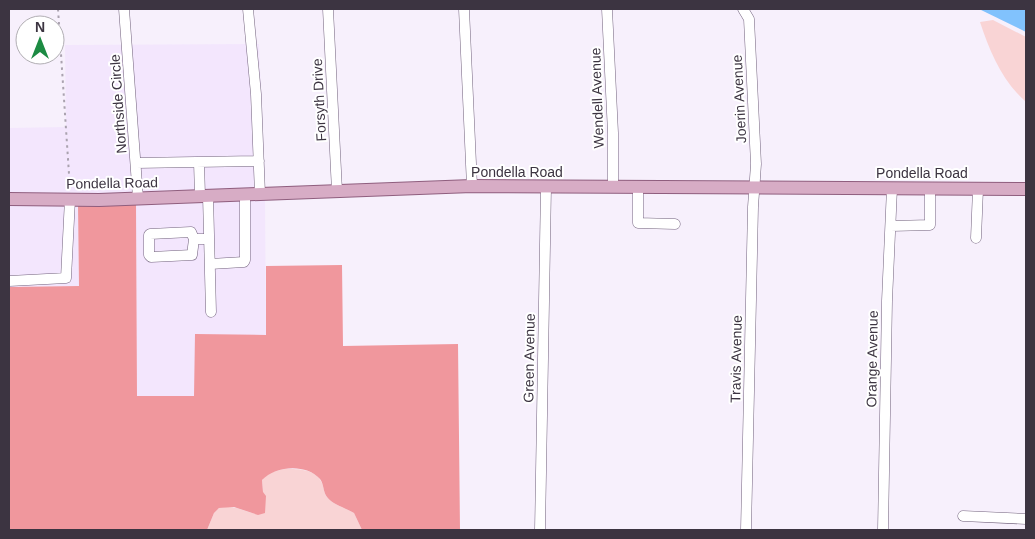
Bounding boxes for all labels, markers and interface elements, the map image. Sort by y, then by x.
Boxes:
north arrow [15,15,65,65]
text: N [35,19,45,35]
street label: Wendell Avenue [587,47,607,149]
street label: Northside Circle [107,54,129,154]
street label: Joerin Avenue [729,54,749,144]
street label: Forsyth Drive [309,58,329,142]
street label: Pondella Road [471,164,563,180]
street label: Pondella Road [876,165,968,181]
street label: Pondella Road [66,174,158,192]
street label: Orange Avenue [863,310,881,408]
street label: Green Avenue [520,313,538,403]
street label: Travis Avenue [727,315,745,403]

